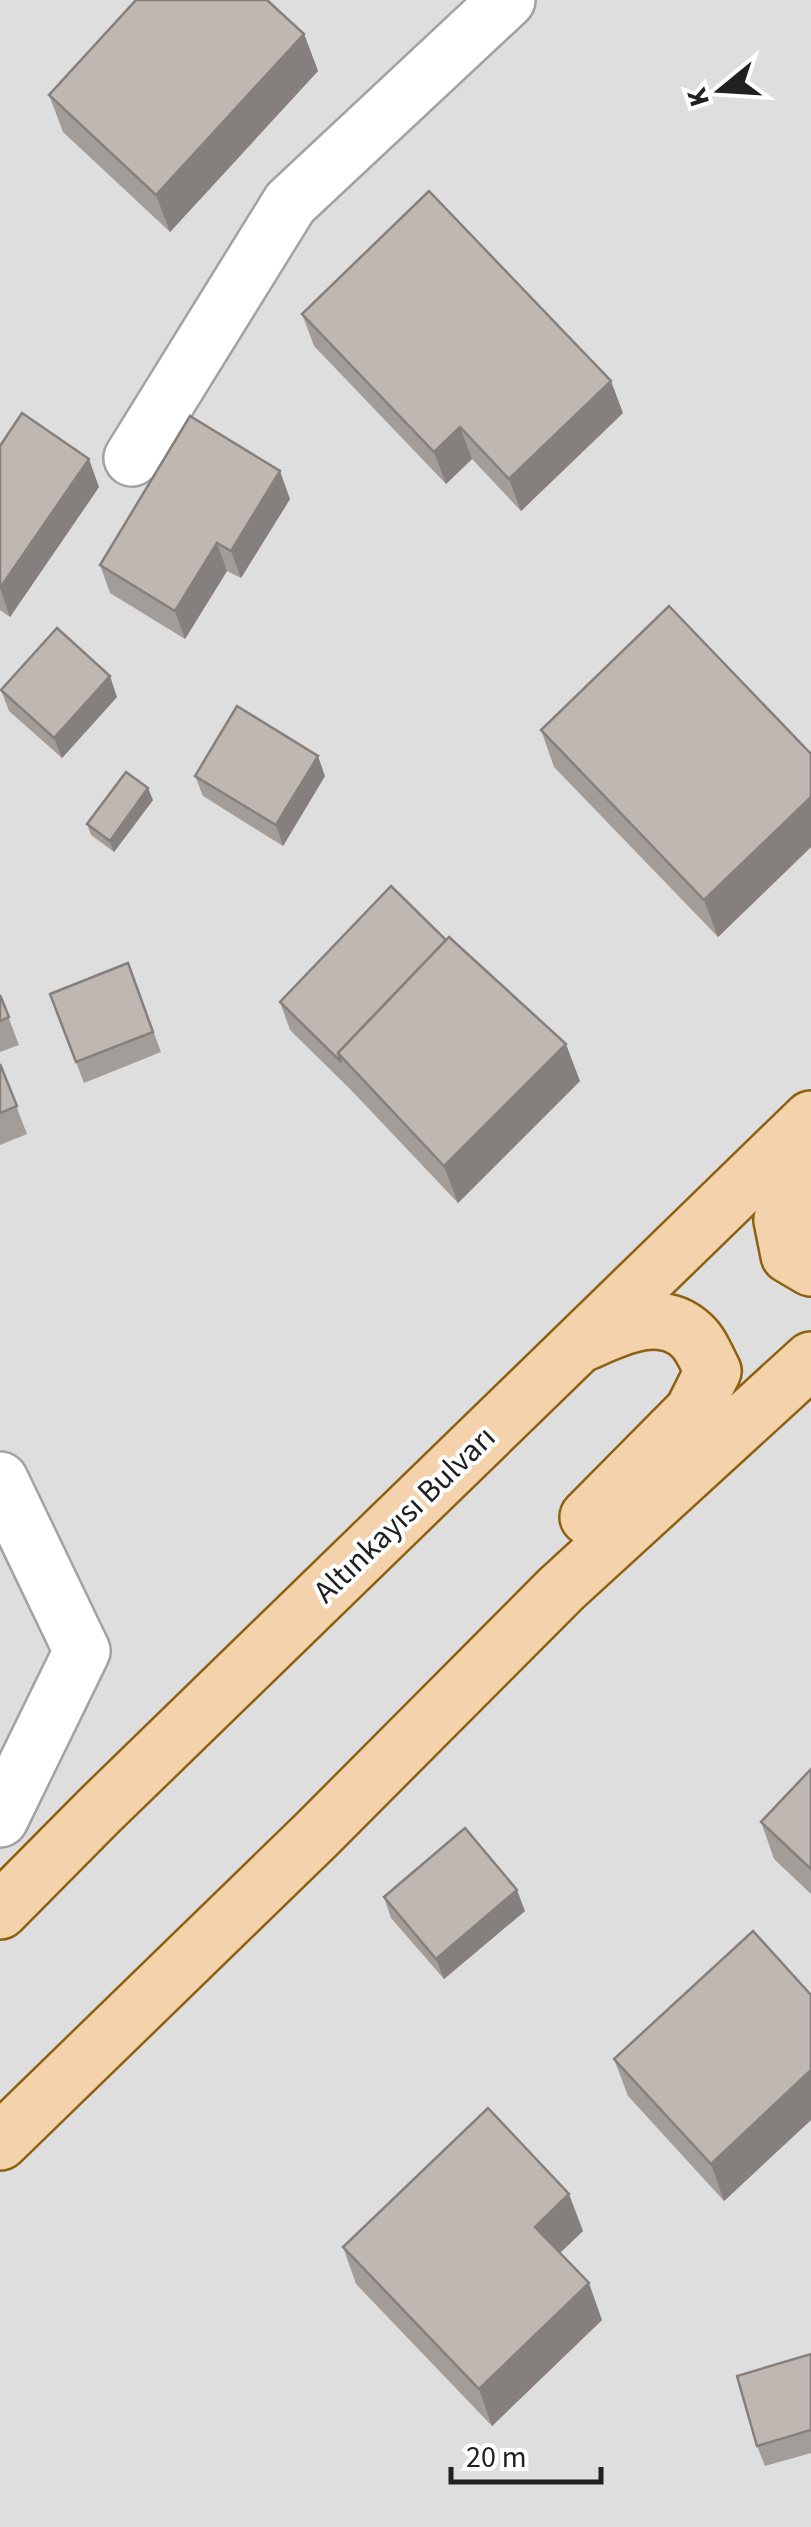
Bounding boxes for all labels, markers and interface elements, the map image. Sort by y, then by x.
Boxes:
north arrow [671,40,771,140]
text: K [676,82,720,112]
street label: Altınkayısı Bulvarı [303,1416,506,1614]
scale bar [451,2422,601,2484]
text: 20 m [466,2436,527,2479]

